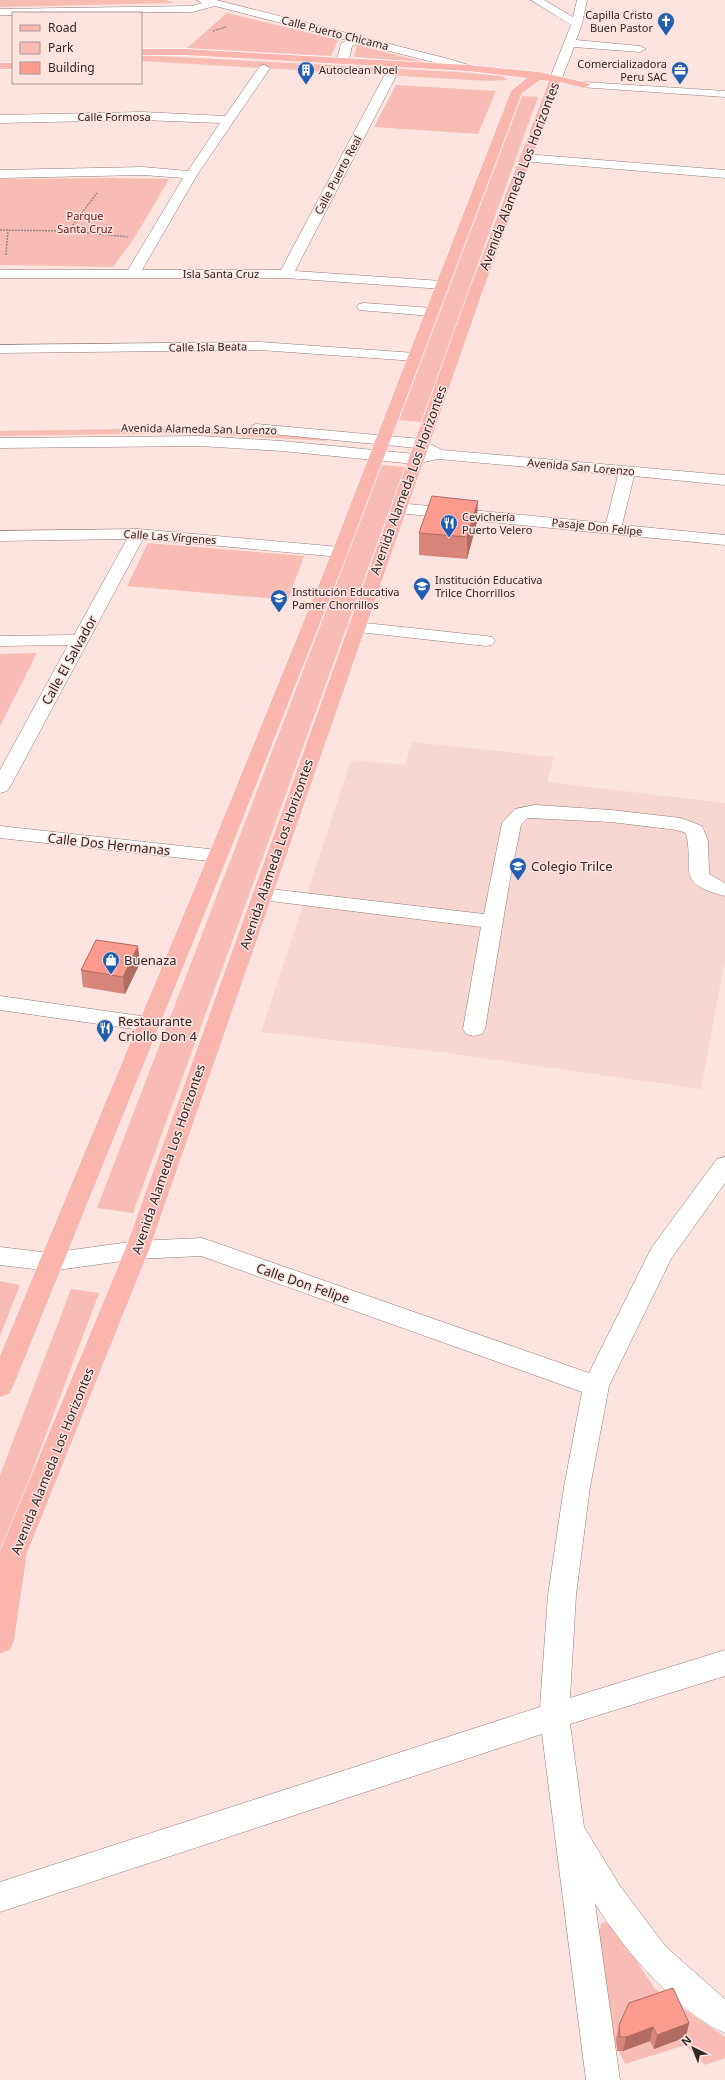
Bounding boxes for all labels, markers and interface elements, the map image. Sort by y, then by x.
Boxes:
place label: Capilla Cristo Buen Pastor [585,7,653,35]
church icon: Capilla Cristo Buen Pastor [656,11,676,36]
legend [12,12,142,84]
street label: Calle Puerto Chicama [280,12,390,53]
text: Road [48,19,77,36]
text: Park [48,39,74,56]
place label: Comercializadora Peru SAC [577,56,667,84]
text: Building [48,59,95,76]
building icon: Autoclean Noel [296,60,316,85]
office icon: Comercializadora Peru SAC [670,60,690,85]
place label: Autoclean Noel [319,62,398,77]
street label: Avenida Alameda Los Horizontes [475,79,563,273]
street label: Calle Formosa [77,109,151,124]
street label: Calle Puerto Real [310,133,365,217]
park label: Parque Santa Cruz [57,208,113,236]
street label: Isla Santa Cruz [183,266,259,281]
street label: Calle Isla Beata [169,338,247,355]
street label: Avenida Alameda Los Horizontes [365,383,451,577]
street label: Avenida Alameda San Lorenzo [121,420,277,437]
street label: Avenida San Lorenzo [527,454,636,479]
place label: Cevichería Puerto Velero [462,509,533,537]
restaurant icon: Cevichería Puerto Velero [439,513,459,538]
street label: Pasaje Don Felipe [551,514,643,539]
street label: Calle Las Vírgenes [123,526,217,547]
place label: Institución Educativa Trilce Chorrillos [435,572,543,600]
school or university icon: Institución Educativa Trilce Chorrillos [412,576,432,601]
place label: Institución Educativa Pamer Chorrillos [292,584,400,612]
school or university icon: Institución Educativa Pamer Chorrillos [269,588,289,613]
street label: Calle El Salvador [37,611,101,708]
street label: Avenida Alameda Los Horizontes [235,756,317,952]
street label: Calle Dos Hermanas [47,829,171,859]
school or university icon: Colegio Trilce [508,856,528,881]
place label: Colegio Trilce [531,857,613,875]
shop icon: Buenaza [101,950,121,975]
place label: Buenaza [124,951,177,969]
place label: Restaurante Criollo Don 4 [118,1012,198,1045]
restaurant icon: Restaurante Criollo Don 4 [95,1018,115,1043]
street label: Avenida Alameda Los Horizontes [127,1061,209,1257]
street label: Calle Don Felipe [254,1259,352,1307]
street label: Avenida Alameda Los Horizontes [6,1365,98,1557]
north arrow [673,2028,713,2068]
text: N [677,2032,694,2049]

